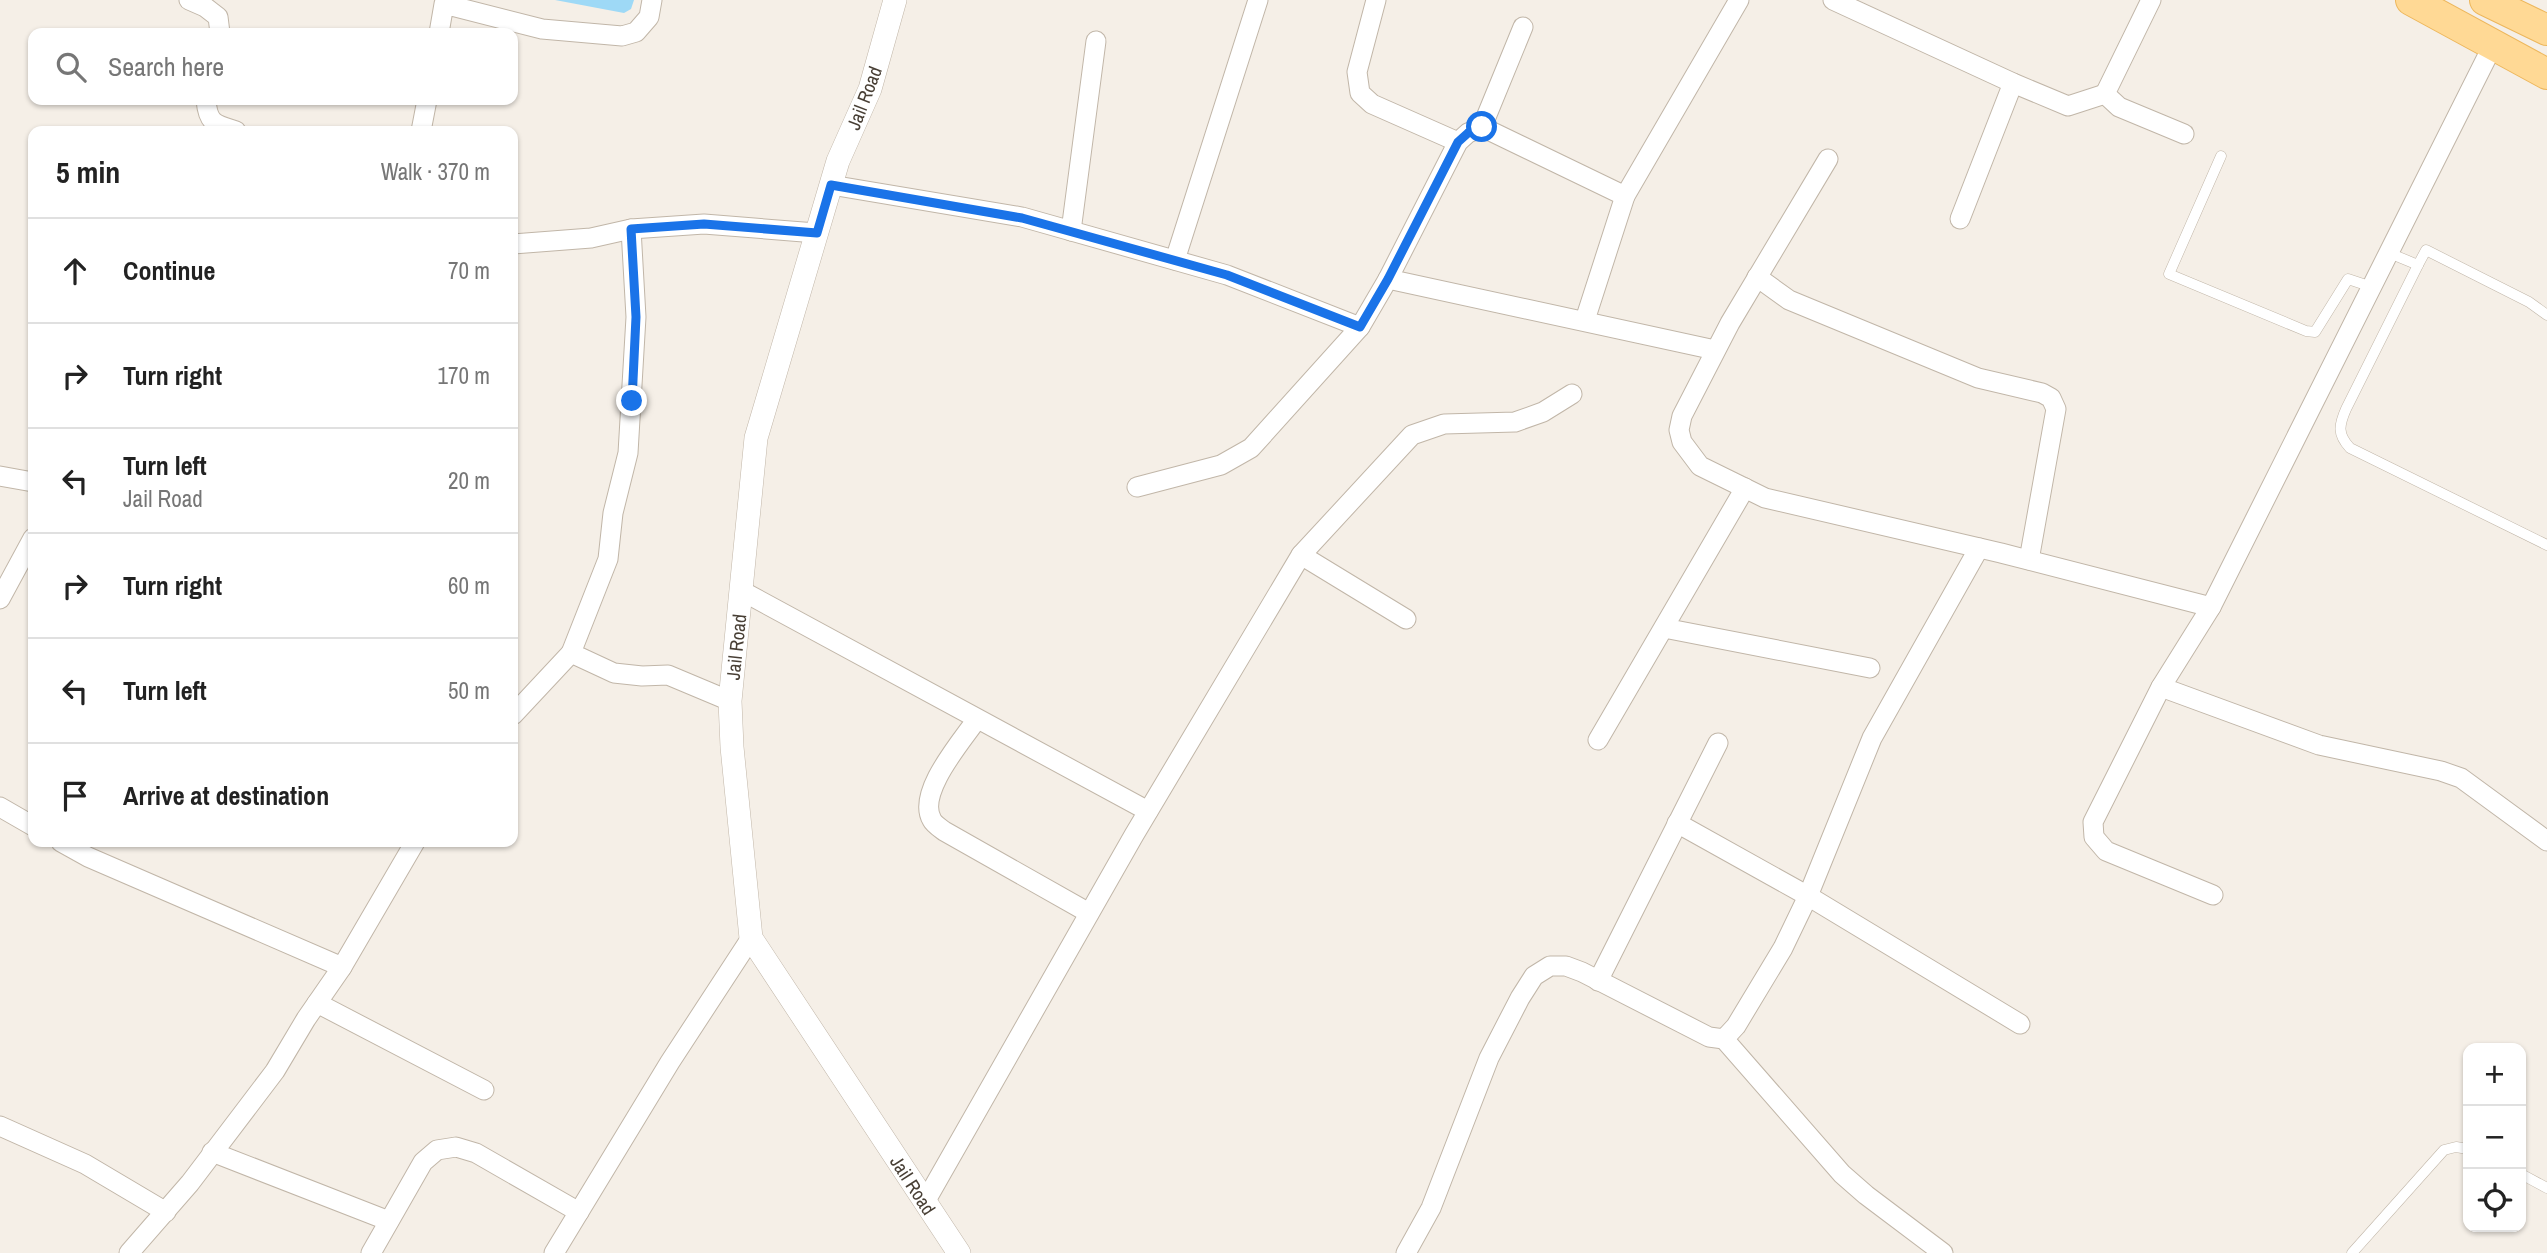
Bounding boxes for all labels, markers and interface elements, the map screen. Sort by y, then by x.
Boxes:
search box [28,28,518,105]
icon: search [52,48,90,86]
text: Search here [108,49,224,84]
street label: Jail Road [840,63,888,133]
route start [1466,111,1497,142]
text: 5 min [56,152,120,192]
text: Walk · 370 m [381,156,490,187]
icon: ahead [56,252,94,290]
text: Continue [123,253,215,288]
text: 70 m [448,255,490,286]
icon: right [56,357,94,395]
text: Turn right [123,358,222,393]
text: 170 m [438,360,490,391]
route end [616,385,647,416]
text: Turn left [123,448,207,483]
icon: left [56,462,94,500]
text: 20 m [448,465,490,496]
text: Jail Road [123,483,203,514]
icon: right [56,567,94,605]
text: Turn right [123,568,222,603]
text: 60 m [448,570,490,601]
street label: Jail Road [720,613,752,681]
icon: left [56,672,94,710]
text: Turn left [123,673,207,708]
text: 50 m [448,675,490,706]
icon: arrive [56,777,94,815]
text: Arrive at destination [123,778,329,813]
map controls [2463,1043,2526,1232]
button: + [2463,1043,2526,1106]
button: − [2463,1106,2526,1169]
street label: Jail Road [884,1150,942,1220]
button: locate [2463,1169,2526,1232]

